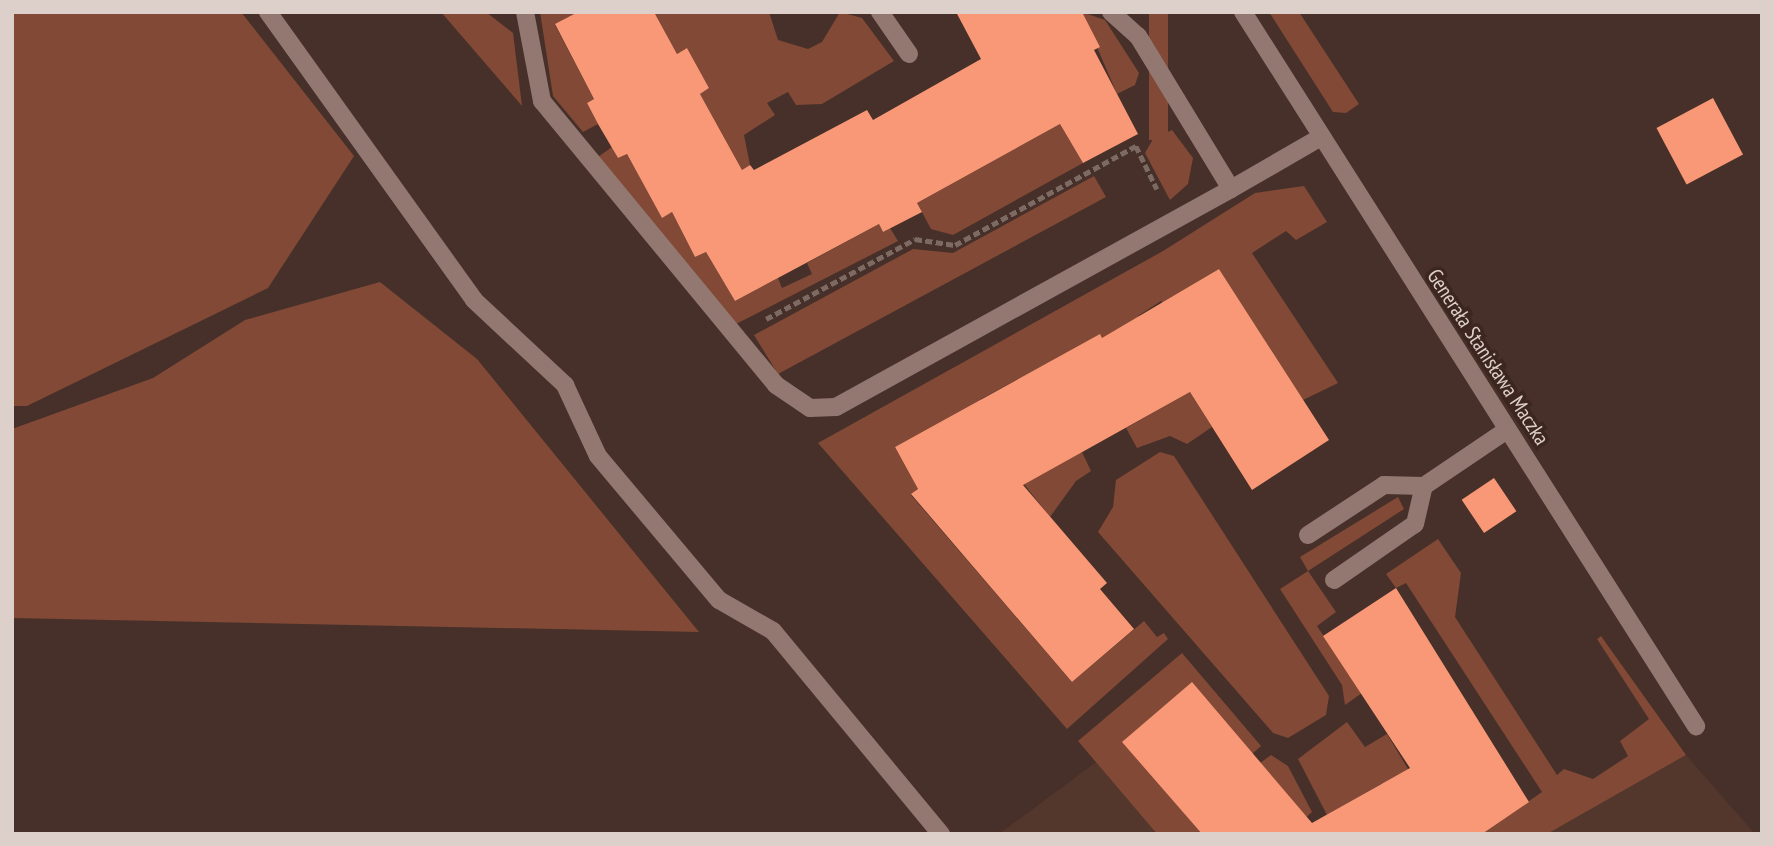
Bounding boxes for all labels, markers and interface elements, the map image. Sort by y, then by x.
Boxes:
street label: Generała Stanisława Maczka [1422,264,1554,450]

